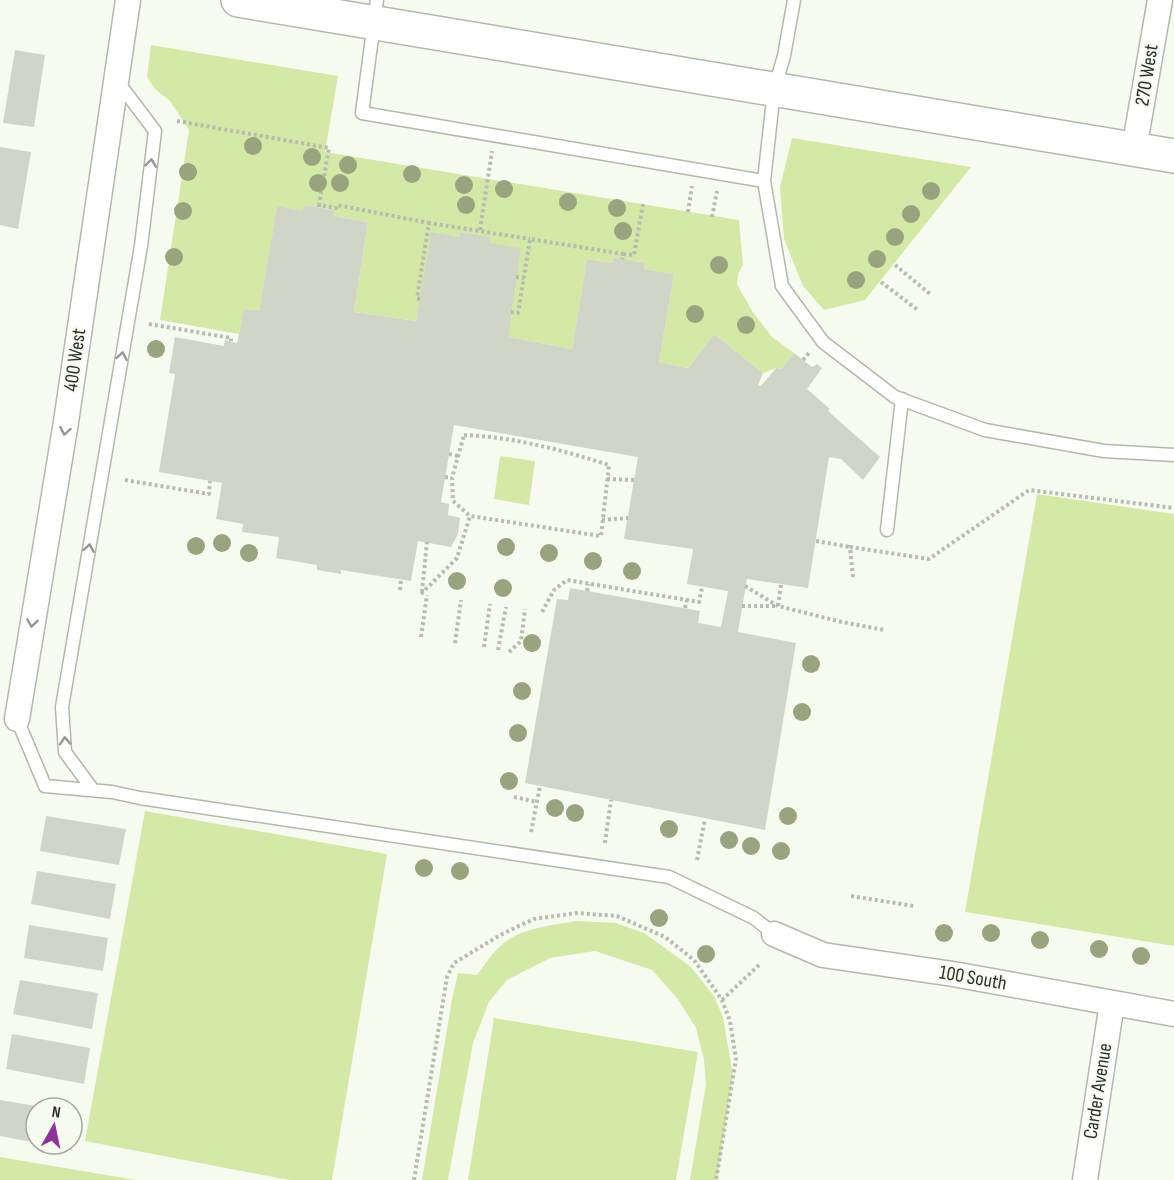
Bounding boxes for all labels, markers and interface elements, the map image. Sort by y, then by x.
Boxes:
street label: 270 West [1130,42,1164,108]
one-way arrow [144,159,157,168]
street label: 400 West [59,327,91,393]
one-way arrow [115,351,128,361]
one-way arrow [59,427,71,436]
one-way arrow [83,544,95,553]
one-way arrow [26,618,39,628]
one-way arrow [58,736,71,745]
street label: 100 South [937,960,1009,996]
street label: Carder Avenue [1079,1041,1117,1141]
north arrow [24,1096,84,1156]
text: N [50,1103,62,1123]

